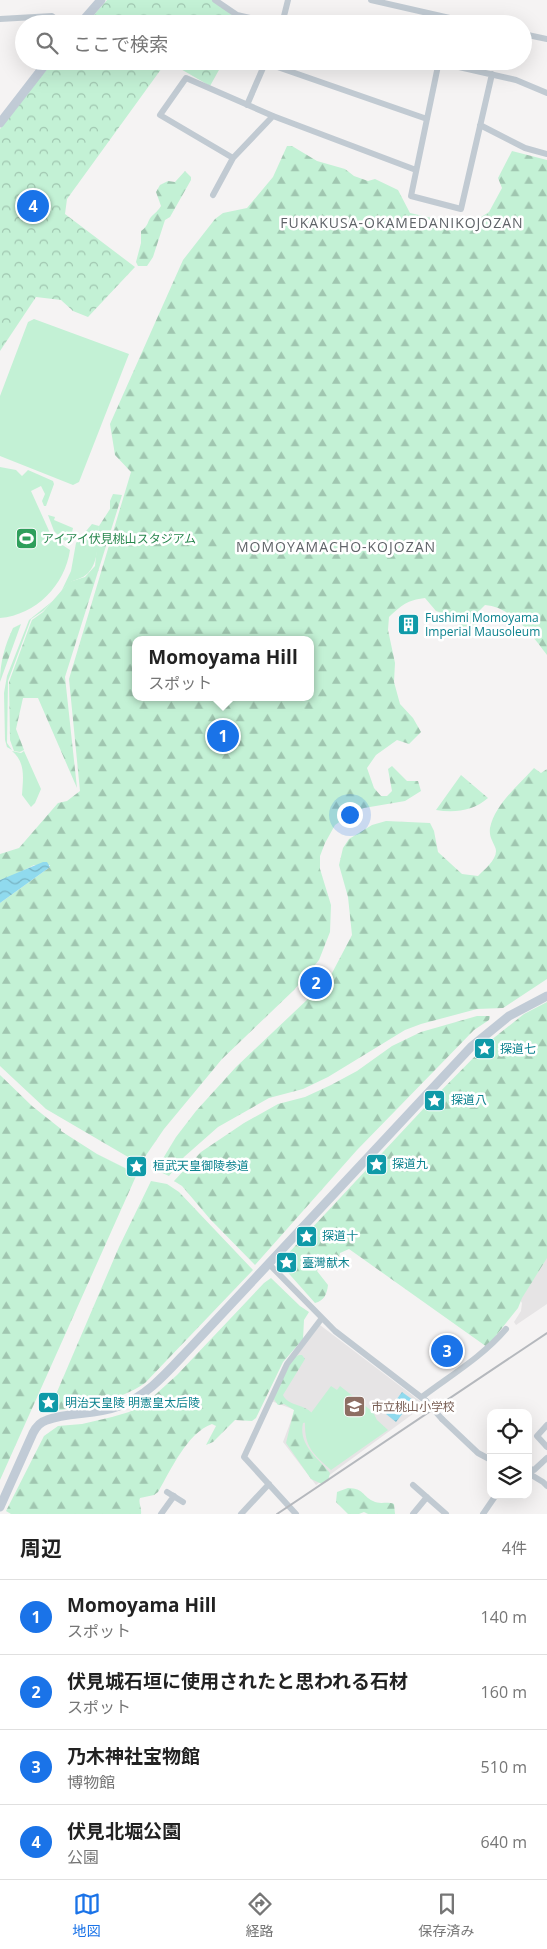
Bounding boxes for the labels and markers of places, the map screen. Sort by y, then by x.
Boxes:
pin: 4 [17,187,49,225]
sports icon: アイアイ伏見桃山スタジアム [14,527,38,551]
place label: アイアイ伏見桃山スタジアム [42,530,196,547]
place label: Fushimi Momoyama Imperial Mausoleum [425,609,540,640]
building icon: Fushimi Momoyama Imperial Mausoleum [397,613,421,637]
pin: 1 [207,717,239,755]
pin: 2 [300,964,332,1002]
place icon: 探道七 [472,1037,496,1061]
place label: 探道七 [500,1040,536,1057]
place icon: 探道八 [423,1088,447,1112]
place label: 探道八 [451,1091,487,1108]
place icon: 探道九 [364,1152,388,1176]
place icon: 桓武天皇御陵参道 [125,1154,149,1178]
place label: 探道九 [392,1155,428,1172]
place label: 桓武天皇御陵参道 [153,1157,249,1174]
place icon: 探道十 [294,1224,318,1248]
place label: 探道十 [322,1227,358,1244]
place icon: 臺灣献木 [274,1251,298,1275]
place label: 臺灣献木 [302,1254,350,1271]
pin: 3 [431,1332,463,1370]
place icon: 明治天皇陵 明憲皇太后陵 [37,1391,61,1415]
place label: 明治天皇陵 明憲皇太后陵 [65,1394,200,1411]
school or university icon: 市立桃山小学校 [343,1395,367,1419]
place label: 市立桃山小学校 [371,1398,455,1415]

